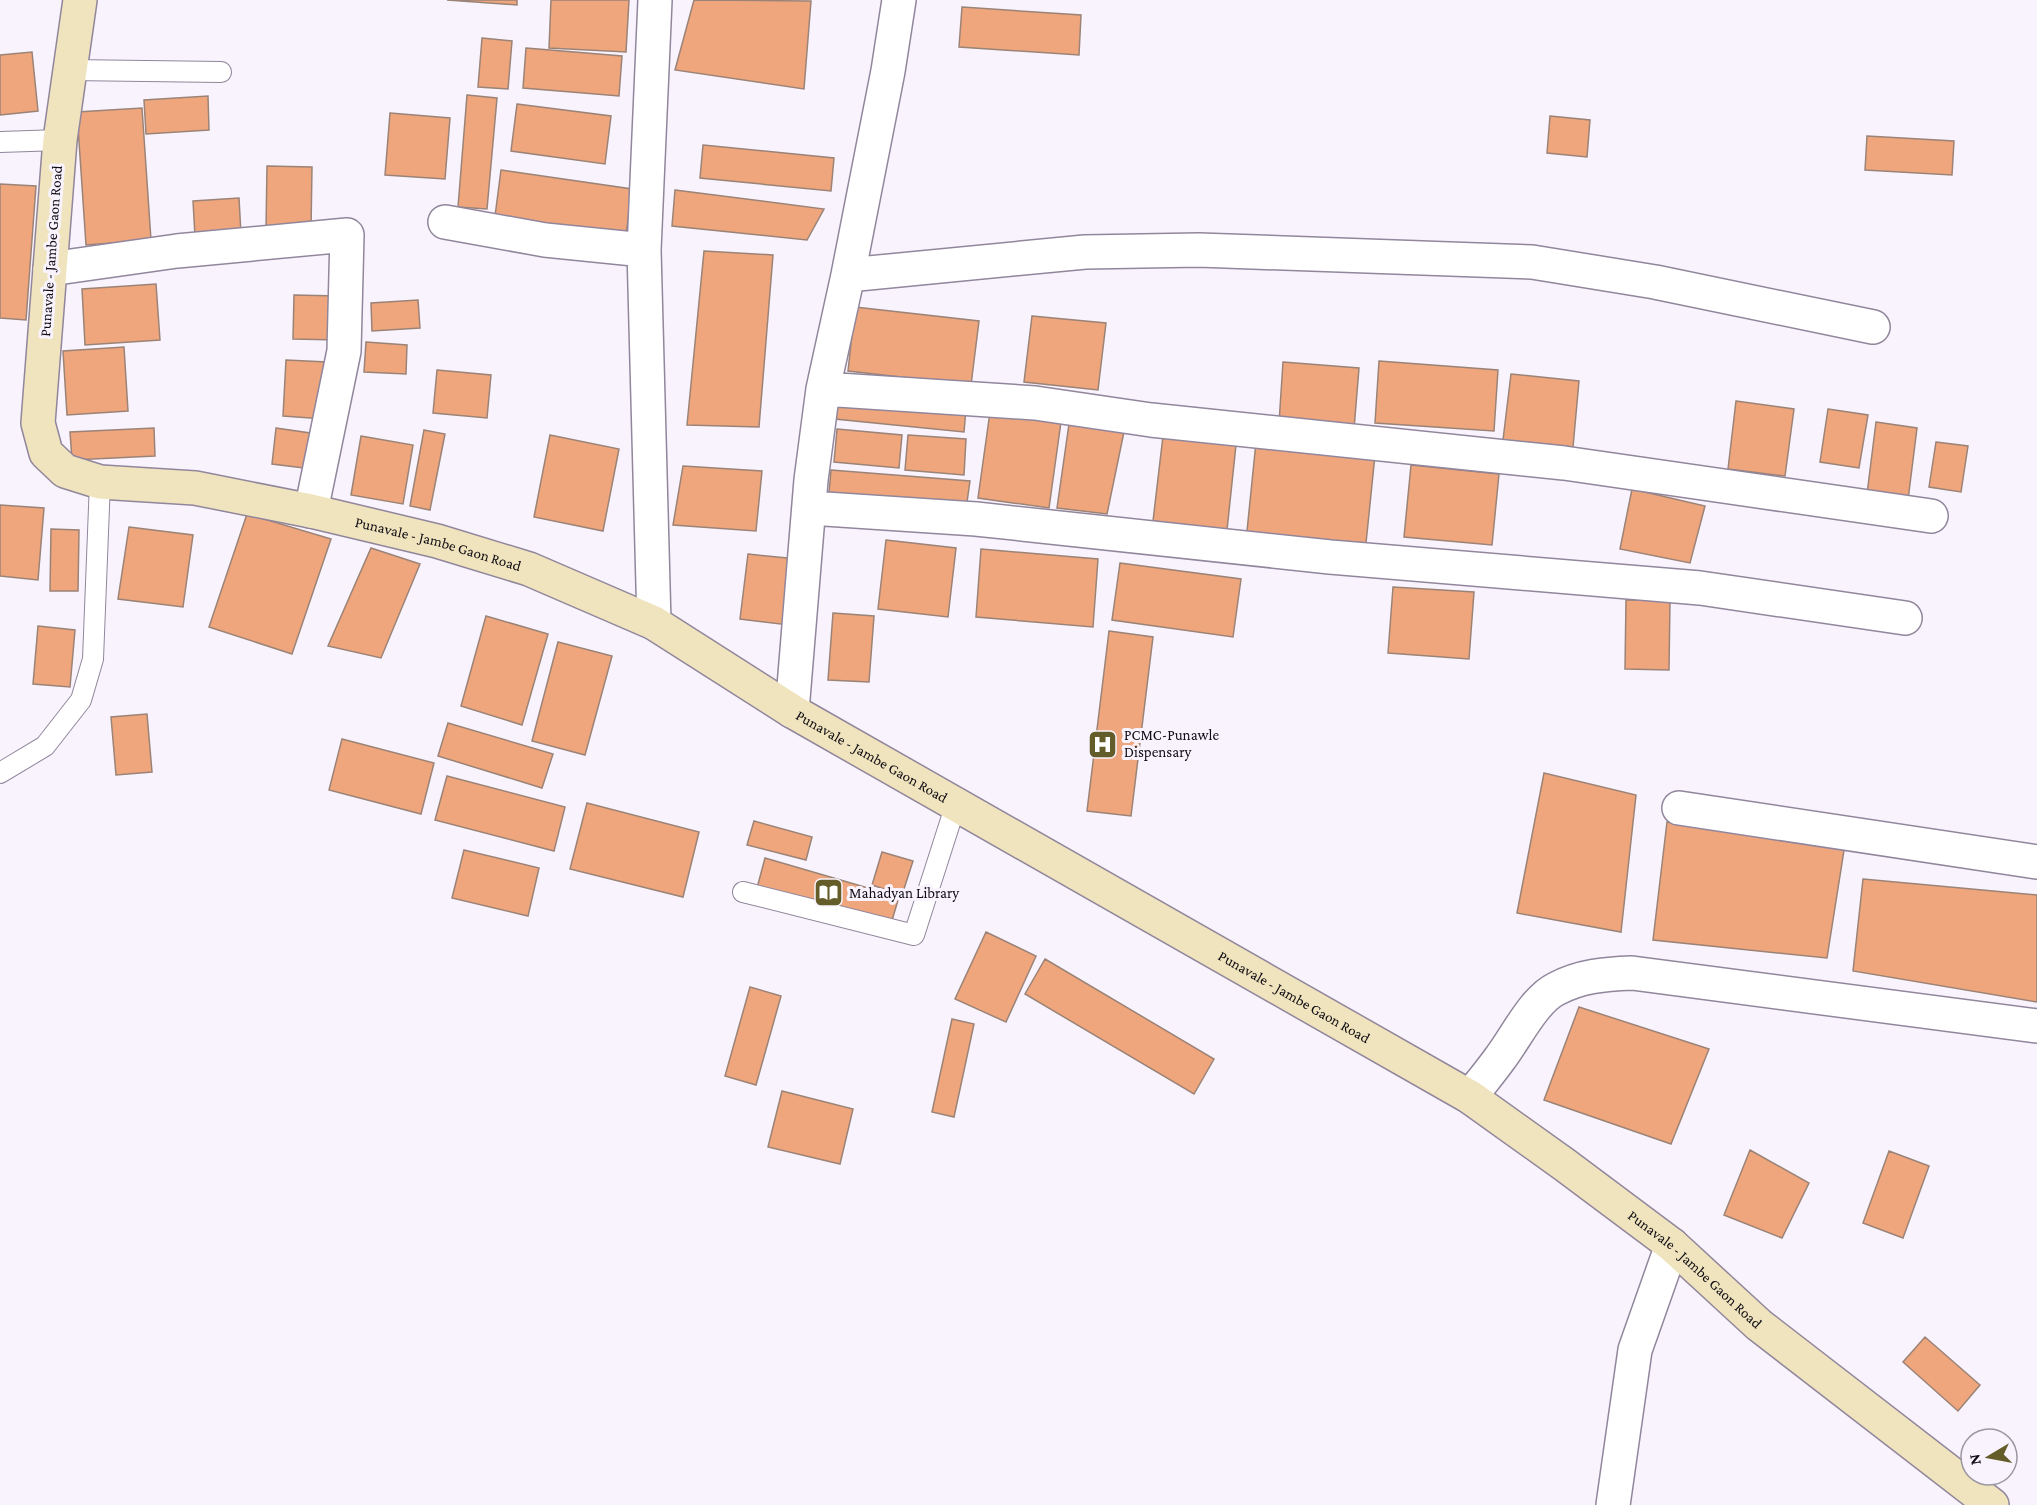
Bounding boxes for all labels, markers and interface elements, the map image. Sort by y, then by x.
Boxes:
street label: Punavale - Jambe Gaon Road [37,165,66,337]
street label: Punavale - Jambe Gaon Road [353,514,523,574]
street label: Punavale - Jambe Gaon Road [793,707,950,806]
place label: PCMC-Punawle Dispensary [1124,727,1220,761]
hospital icon: PCMC-Punawle Dispensary [1087,728,1119,760]
library icon: Mahadyan Library [812,877,844,909]
place label: Mahadyan Library [849,885,959,902]
street label: Punavale - Jambe Gaon Road [1216,947,1373,1046]
street label: Punavale - Jambe Gaon Road [1625,1207,1765,1332]
north arrow [1959,1427,2019,1487]
text: N [1965,1453,1984,1466]

